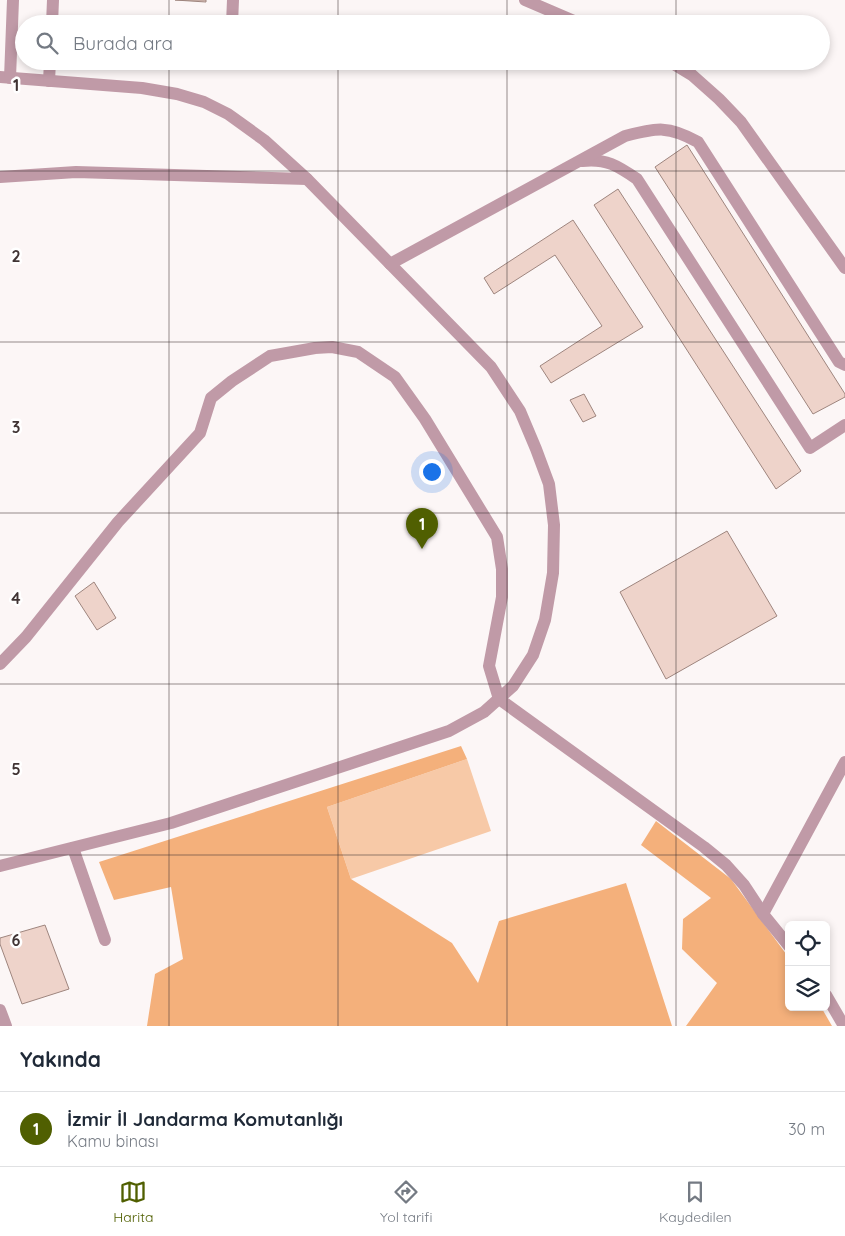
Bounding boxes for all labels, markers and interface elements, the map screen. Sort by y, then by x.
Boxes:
search box [15,15,830,70]
icon: search [33,29,61,57]
text: Burada ara [73,31,173,55]
text: 1 [13,75,19,95]
text: 2 [11,246,21,266]
text: 3 [12,417,20,437]
your location [419,459,445,485]
pin: 1 [406,508,438,549]
text: 4 [11,588,21,608]
text: 5 [11,759,21,779]
map controls [785,921,830,1011]
button: locate [785,921,830,966]
text: 6 [12,930,21,950]
button: layers [785,966,830,1011]
text: Yakında [20,1046,101,1072]
text: İzmir İl Jandarma Komutanlığı [67,1107,343,1131]
text: 1 [33,1119,39,1139]
text: 30 m [788,1119,825,1139]
text: Kamu binası [67,1131,159,1151]
tab: Harita [113,1178,153,1226]
tab: Yol tarifi [380,1178,432,1226]
tab: Kaydedilen [659,1178,732,1226]

